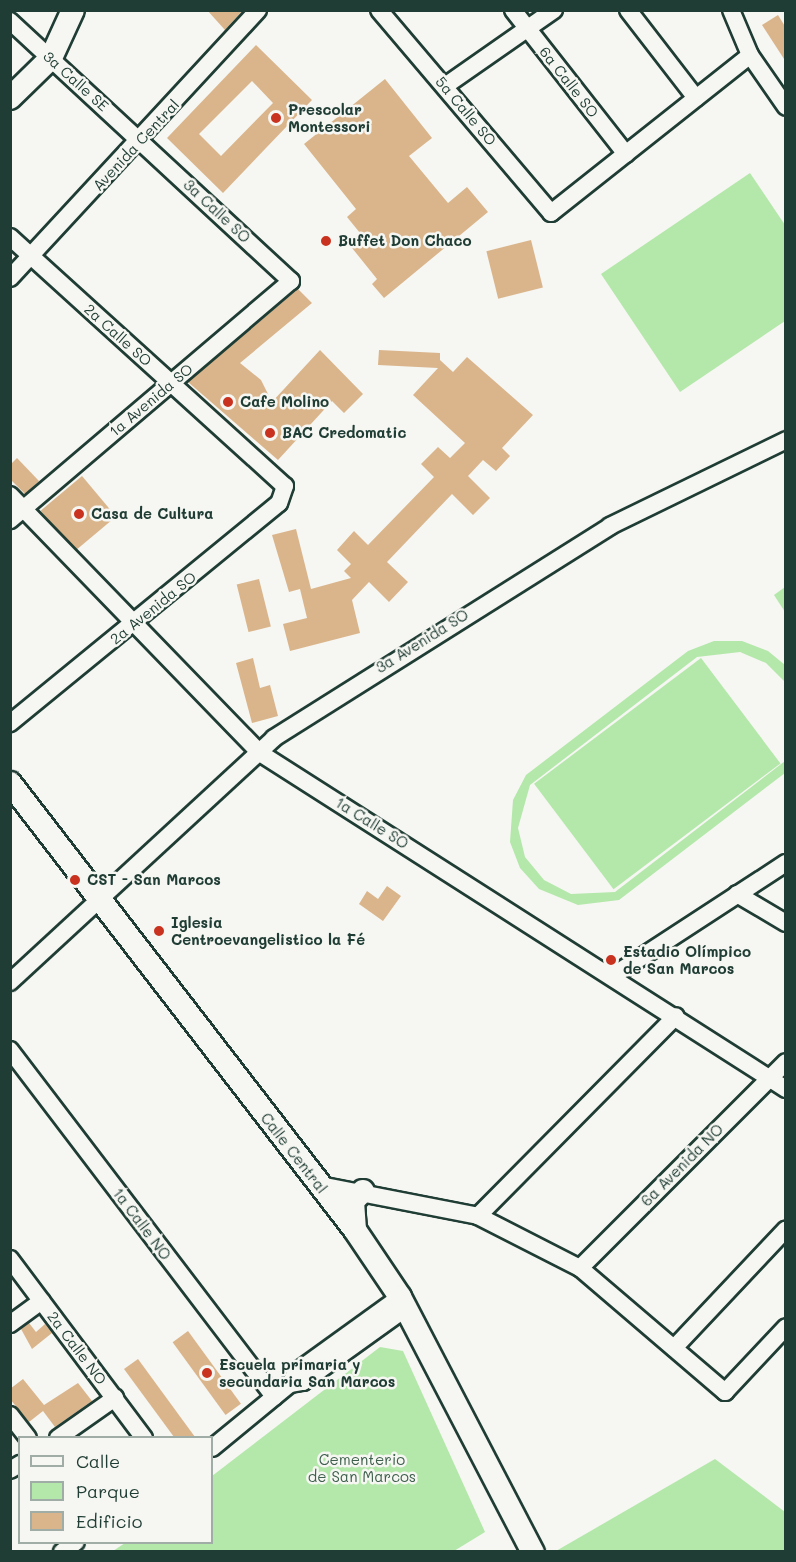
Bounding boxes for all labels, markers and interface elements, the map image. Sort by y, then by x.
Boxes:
street label: 6a Calle SO [536,43,602,121]
street label: 3a Calle SE [40,47,112,115]
street label: 5a Calle SO [432,73,500,149]
street label: Avenida Central [89,96,183,194]
place label: Prescolar Montessori [288,100,371,135]
marker: Prescolar Montessori [269,111,283,125]
street label: 3a Calle SO [180,175,254,247]
place label: Buffet Don Chaco [338,232,472,250]
marker: Buffet Don Chaco [319,234,333,248]
street label: 2a Calle SO [81,300,155,370]
street label: 1a Avenida SO [105,360,197,440]
place label: Cafe Molino [240,393,329,411]
marker: Cafe Molino [221,395,235,409]
place label: BAC Credomatic [282,424,406,442]
marker: BAC Credomatic [263,426,277,440]
place label: Casa de Cultura [91,505,213,523]
marker: Casa de Cultura [72,507,86,521]
street label: 2a Avenida SO [106,568,200,648]
street label: 3a Avenida SO [372,605,472,677]
street label: 1a Calle SO [332,793,412,853]
place label: CST - San Marcos [87,871,221,889]
marker: CST - San Marcos [68,873,82,887]
place label: Iglesia Centroevangelistico la Fé [171,913,365,948]
marker: Iglesia Centroevangelistico la Fé [152,924,166,938]
place label: Estadio Olímpico de San Marcos [623,942,751,977]
marker: Estadio Olímpico de San Marcos [604,953,618,967]
street label: Calle Central [257,1109,331,1197]
street label: 6a Avenida NO [637,1120,727,1210]
street label: 1a Calle NO [109,1184,175,1264]
street label: 2a Calle NO [44,1308,110,1388]
place label: Escuela primaria y secundaria San Marcos [219,1355,395,1390]
marker: Escuela primaria y secundaria San Marcos [200,1366,214,1380]
legend [18,1436,213,1544]
text: Calle [76,1449,120,1473]
park label: Cementerio de San Marcos [308,1450,416,1485]
text: Parque [76,1479,140,1503]
text: Edificio [76,1509,143,1533]

